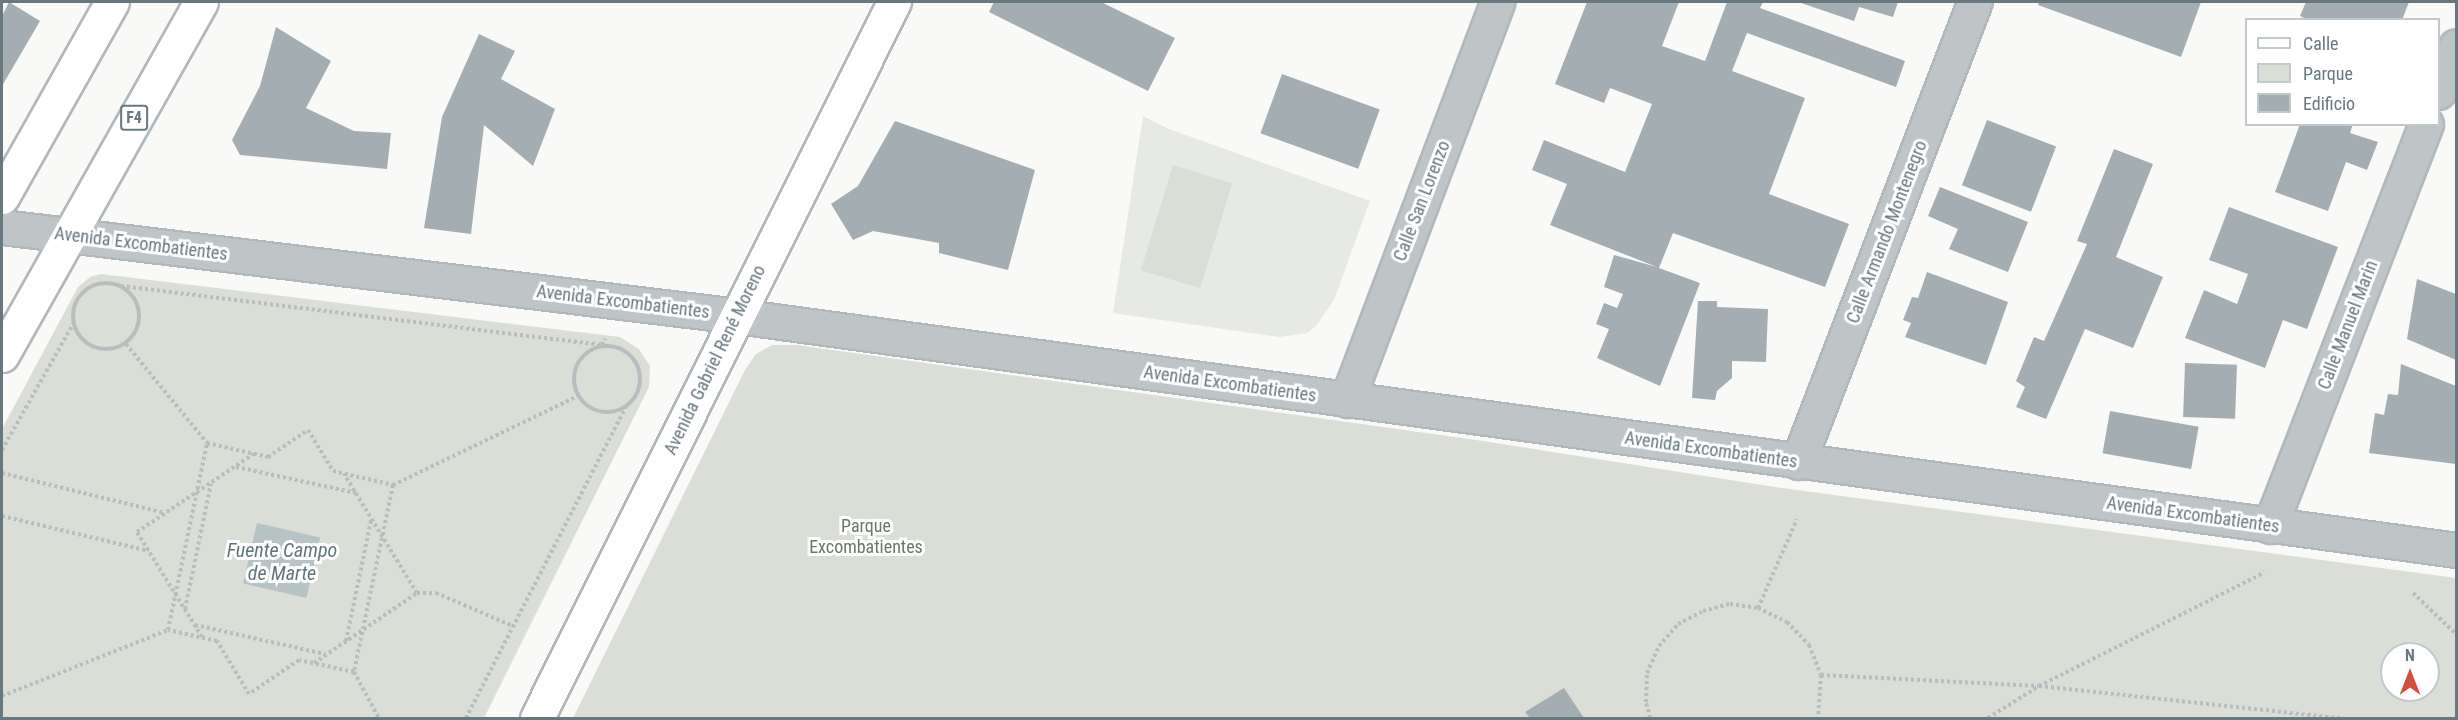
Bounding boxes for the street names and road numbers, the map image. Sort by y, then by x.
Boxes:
road number: F4 [119,105,149,131]
street label: Calle San Lorenzo [1389,138,1455,264]
street label: Calle Armando Montenegro [1842,138,1932,326]
street label: Avenida Excombatientes [53,223,229,265]
street label: Calle Manuel Marin [2313,257,2383,393]
street label: Avenida Gabriel René Moreno [660,262,770,458]
street label: Avenida Excombatientes [535,281,711,323]
street label: Avenida Excombatientes [1142,361,1318,407]
street label: Avenida Excombatientes [1623,427,1799,473]
street label: Avenida Excombatientes [2105,492,2281,538]

